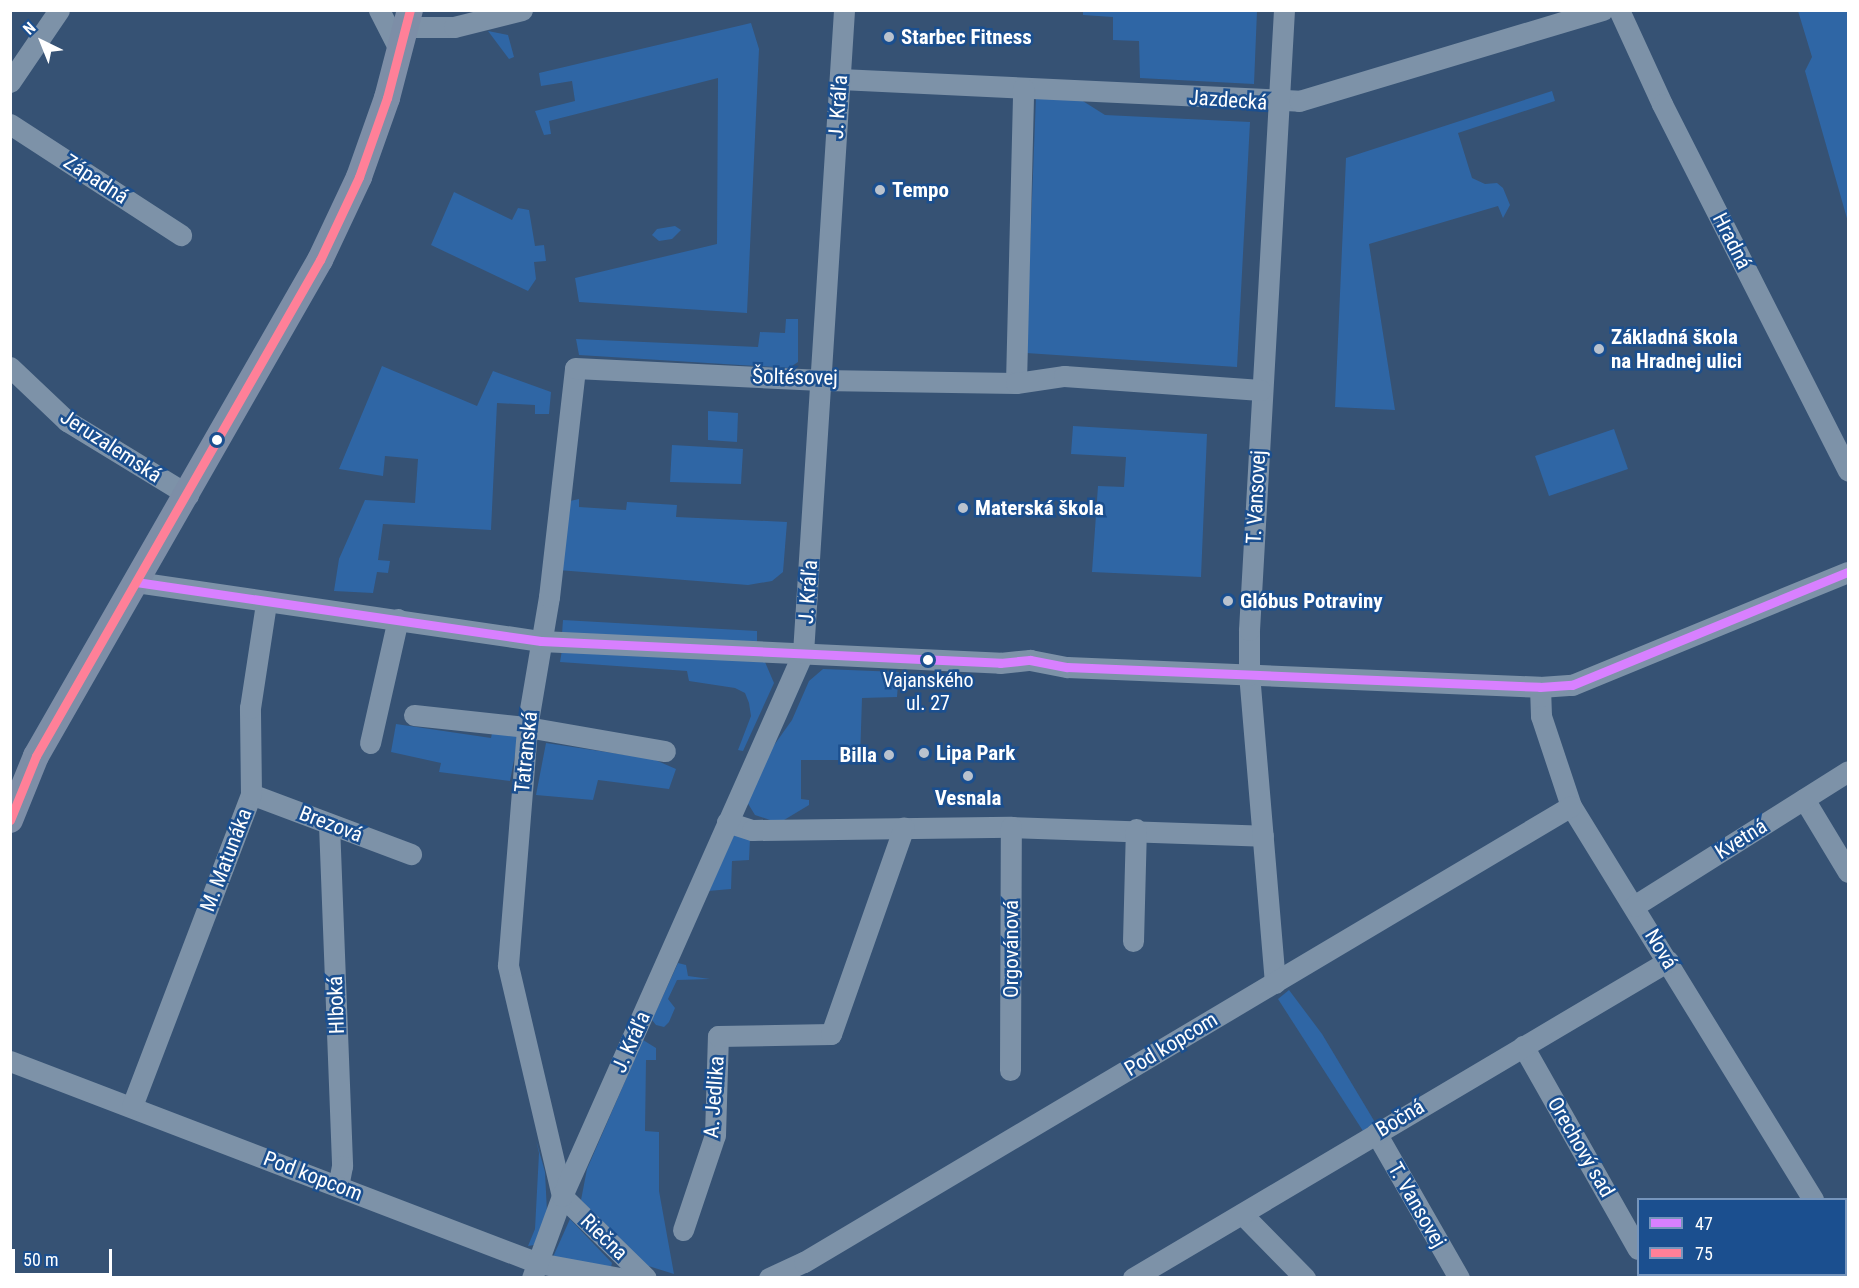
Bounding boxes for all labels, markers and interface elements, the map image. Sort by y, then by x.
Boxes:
north arrow [12,12,72,72]
text: N [19,18,39,39]
place label: Starbec Fitness [901,24,1032,50]
marker: Starbec Fitness [882,30,896,44]
street label: J. Kráľa [823,74,853,140]
street label: Jazdecká [1188,85,1268,115]
street label: Západná [59,149,133,209]
place label: Tempo [892,177,949,203]
marker: Tempo [873,183,887,197]
street label: Hradná [1707,209,1757,273]
place label: Základná škola na Hradnej ulici [1611,324,1742,374]
marker: Základná škola na Hradnej ulici [1592,342,1606,356]
street label: Šoltésovej [752,364,838,390]
street label: Jeruzalemská [56,404,166,488]
unlabelled marker [211,434,223,446]
street label: T. Vansovej [1241,449,1271,545]
place label: Materská škola [975,495,1104,521]
marker: Materská škola [956,501,970,515]
street label: J. Kráľa [793,559,823,625]
place label: Glóbus Potraviny [1240,588,1383,614]
marker: Glóbus Potraviny [1221,594,1235,608]
marker: Vajanského ul. 27 [922,654,934,666]
place label: Vajanského ul. 27 [882,669,974,716]
street label: Tatranská [509,710,543,794]
place label: Lipa Park [936,740,1015,766]
place label: Billa [839,742,877,768]
marker: Lipa Park [917,746,931,760]
marker: Billa [882,748,896,762]
marker: Vesnala [961,769,975,783]
place label: Vesnala [935,785,1001,811]
street label: Brezová [296,800,366,848]
street label: M. Matunáka [195,805,257,915]
street label: Kvetná [1711,813,1771,865]
street label: Orgovánová [998,900,1024,998]
street label: Nová [1639,924,1683,974]
street label: Hlboká [322,975,350,1035]
street label: Pod kopcom [1120,1006,1222,1082]
street label: J. Kráľa [606,1007,656,1077]
street label: A. Jedlika [699,1055,729,1139]
street label: Orechový sad [1542,1092,1620,1202]
street label: Bočná [1371,1094,1429,1142]
street label: Pod kopcom [260,1146,366,1206]
street label: T. Vansovej [1383,1158,1451,1252]
legend [1637,1198,1847,1276]
street label: Riečna [575,1209,633,1265]
text: 47 [1695,1213,1713,1234]
scale bar [15,1237,116,1275]
text: 75 [1695,1243,1713,1264]
text: 50 m [23,1249,58,1270]

